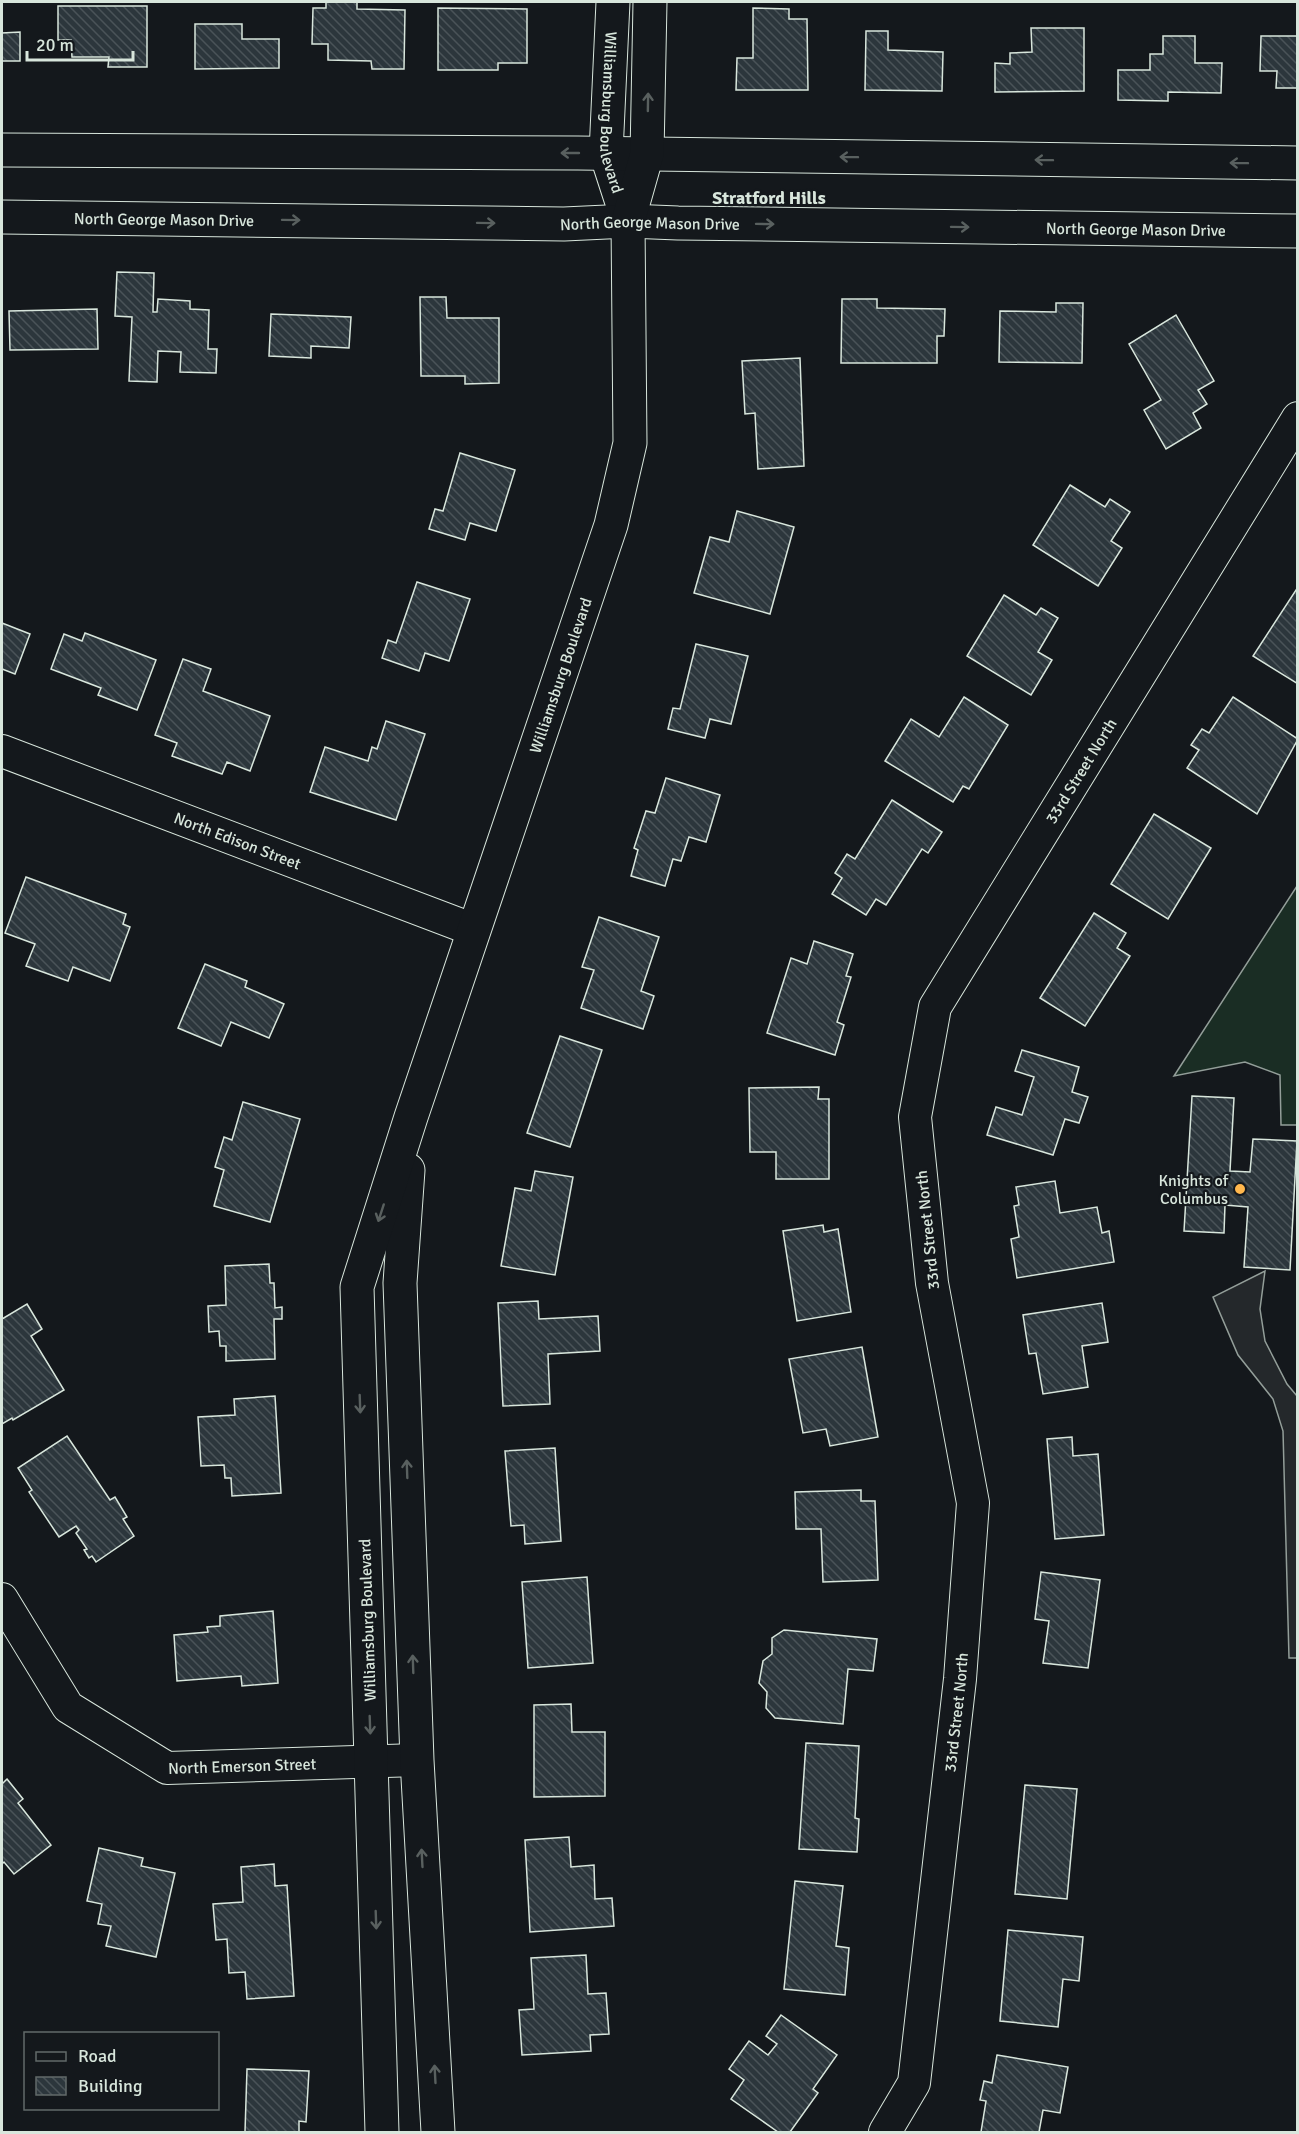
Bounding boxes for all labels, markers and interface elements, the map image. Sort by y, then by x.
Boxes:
scale bar [27,24,134,62]
street label: Williamsburg Boulevard [595,31,627,196]
text: 20 m [36,34,74,56]
one-way arrow [642,92,654,112]
one-way arrow [561,147,581,159]
one-way arrow [840,151,860,163]
one-way arrow [1035,154,1055,166]
one-way arrow [1230,157,1250,168]
district label: Stratford Hills [712,187,826,209]
street label: North George Mason Drive [74,209,254,231]
street label: North George Mason Drive [559,212,740,235]
one-way arrow [280,214,300,226]
one-way arrow [475,217,495,229]
one-way arrow [754,218,774,230]
street label: North George Mason Drive [1046,219,1226,241]
one-way arrow [949,221,969,233]
street label: Williamsburg Boulevard [526,595,597,756]
street label: 33rd Street North [1041,715,1121,828]
street label: North Edison Street [171,808,304,875]
street label: 33rd Street North [912,1169,944,1291]
place label: Knights of Columbus [1159,1171,1229,1209]
marker: Knights of Columbus [1233,1182,1247,1196]
one-way arrow [375,1203,386,1222]
one-way arrow [355,1393,366,1413]
one-way arrow [401,1459,412,1479]
street label: Williamsburg Boulevard [355,1538,381,1702]
street label: 33rd Street North [940,1652,973,1773]
one-way arrow [408,1654,419,1674]
one-way arrow [365,1714,376,1734]
street label: North Emerson Street [168,1754,317,1779]
one-way arrow [417,1849,428,1869]
one-way arrow [370,1909,382,1929]
legend [24,2032,219,2110]
text: Road [78,2045,117,2067]
one-way arrow [429,2065,440,2085]
text: Building [78,2075,142,2097]

